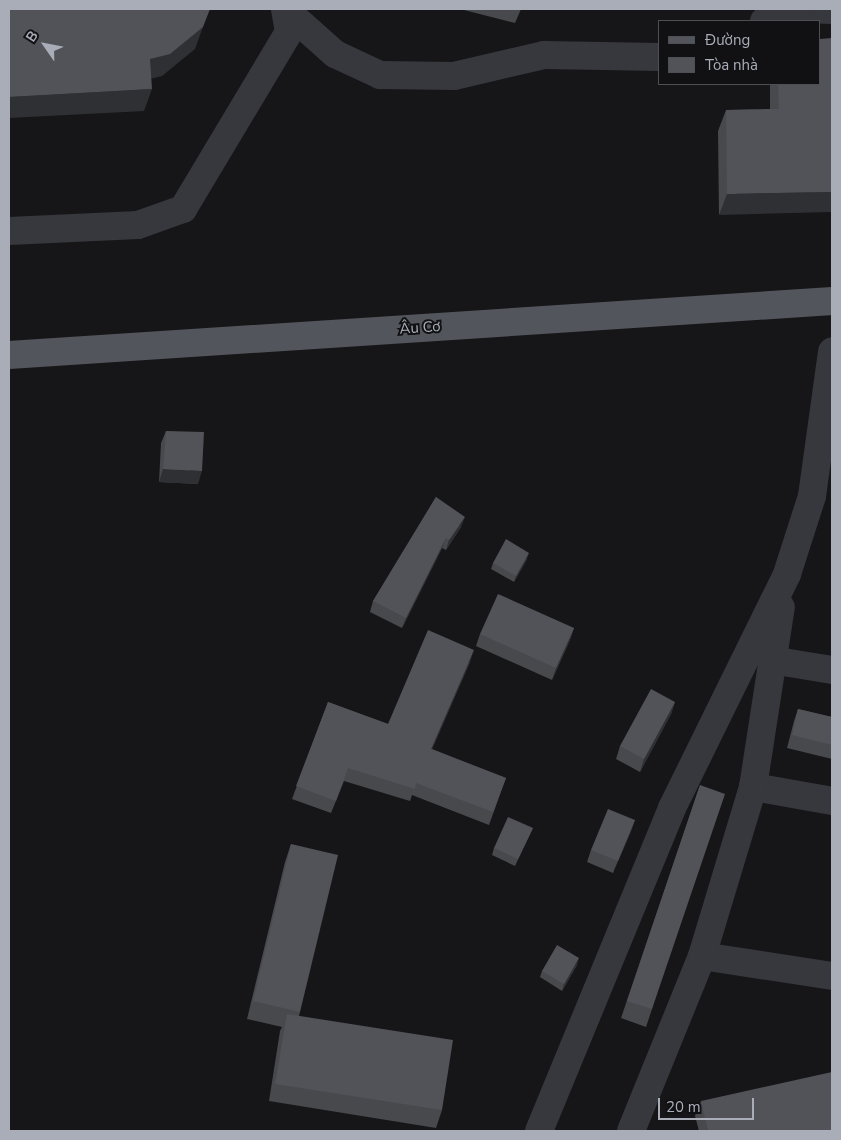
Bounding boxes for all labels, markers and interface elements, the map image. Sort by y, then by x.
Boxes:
north arrow [20,20,70,70]
legend [658,20,821,85]
text: B [21,27,43,46]
text: Đường [705,30,750,50]
text: Tòa nhà [705,55,758,75]
street label: Âu Cơ [399,318,441,338]
scale bar [661,1088,757,1120]
text: 20 m [666,1097,701,1117]

